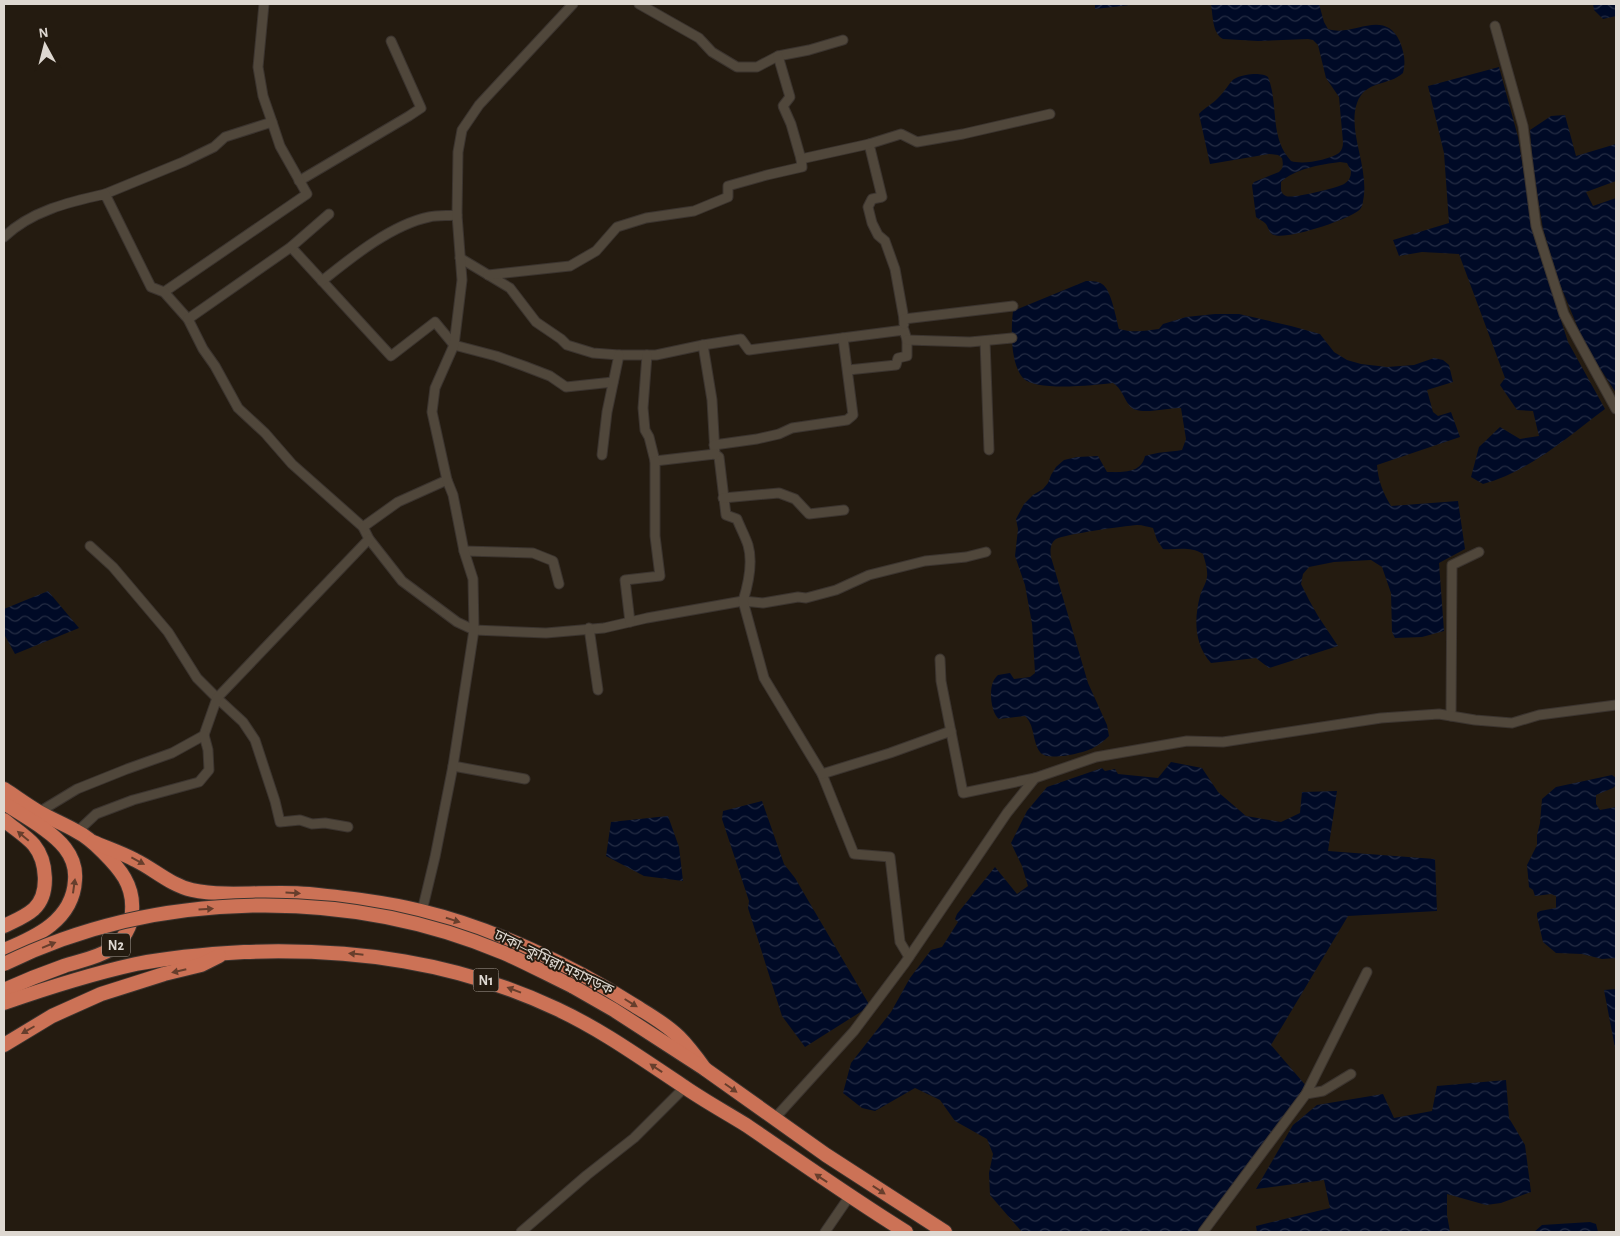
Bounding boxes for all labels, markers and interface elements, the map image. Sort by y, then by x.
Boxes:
north arrow [20,20,70,70]
text: N [38,26,49,41]
one-way arrow [17,830,30,841]
one-way arrow [131,857,145,866]
one-way arrow [70,877,78,893]
one-way arrow [285,890,301,898]
one-way arrow [199,905,215,913]
one-way arrow [445,917,460,925]
street label: ঢাকা–কুমিল্লা মহাসড়ক [491,926,617,999]
road number: N2 [102,934,130,956]
one-way arrow [41,940,56,948]
one-way arrow [348,950,364,958]
one-way arrow [171,967,186,975]
road number: N1 [474,968,498,992]
one-way arrow [507,986,521,994]
one-way arrow [625,999,638,1008]
one-way arrow [21,1026,36,1034]
one-way arrow [649,1063,663,1073]
one-way arrow [724,1083,738,1093]
one-way arrow [814,1173,827,1182]
one-way arrow [873,1185,886,1195]

